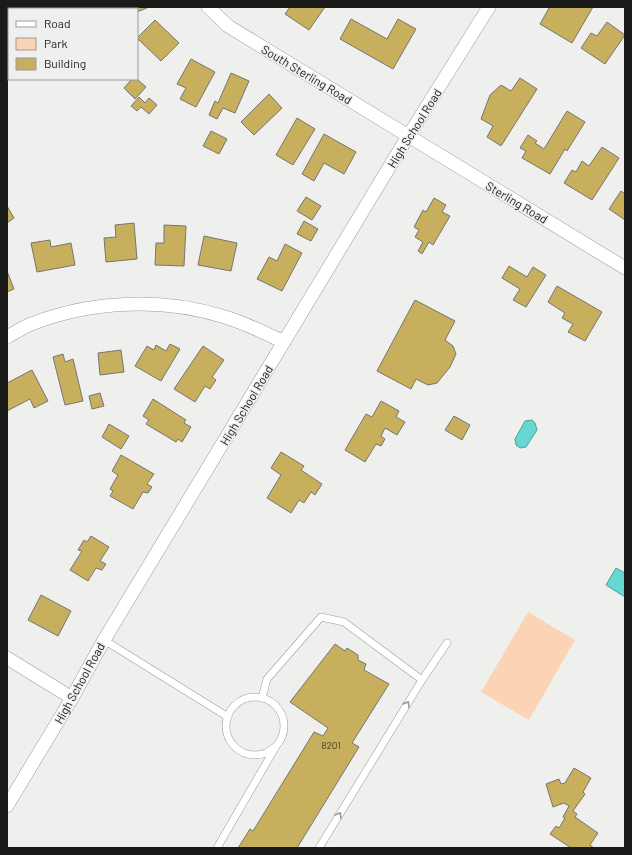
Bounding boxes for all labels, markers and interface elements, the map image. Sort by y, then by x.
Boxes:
legend [8,8,138,80]
text: Road [44,16,71,30]
text: Park [44,36,68,50]
street label: South Sterling Road [259,42,355,106]
text: Building [44,56,86,70]
street label: High School Road [384,86,444,170]
street label: Sterling Road [484,178,550,226]
street label: High School Road [217,363,275,447]
street label: High School Road [51,640,107,726]
one-way arrow [403,701,410,708]
house number: 8201 [321,739,341,751]
one-way arrow [335,812,342,819]

